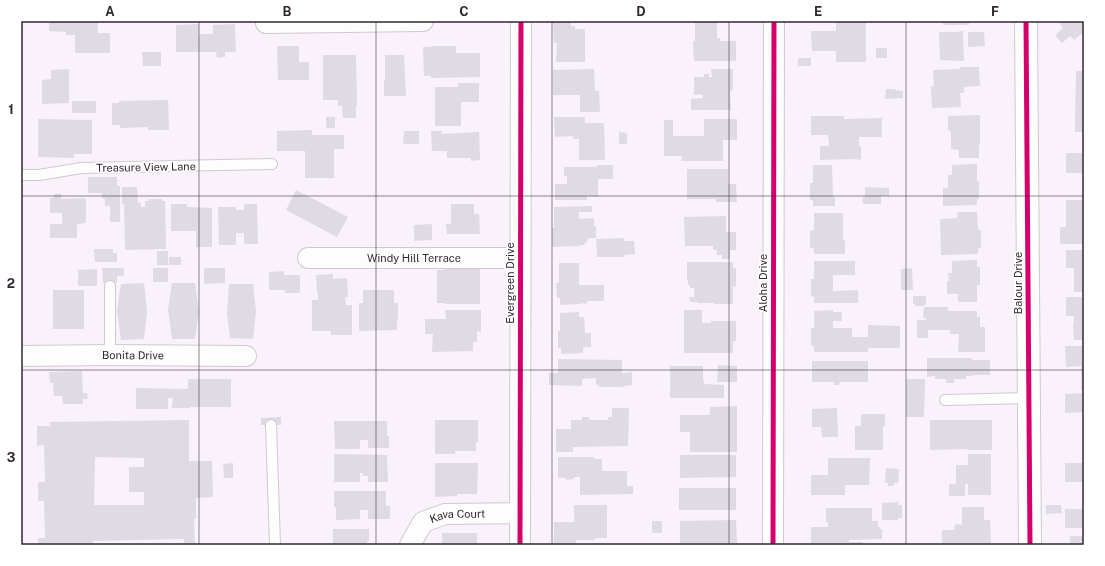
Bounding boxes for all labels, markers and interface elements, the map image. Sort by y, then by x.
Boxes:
text: A [105,4,115,19]
text: B [283,4,292,19]
text: C [459,4,469,19]
text: D [636,4,646,19]
text: E [814,4,822,19]
text: F [991,4,999,19]
text: 1 [8,102,14,117]
street label: Treasure View Lane [96,160,196,174]
street label: Evergreen Drive [504,242,516,324]
street label: Windy Hill Terrace [367,252,461,264]
street label: Balour Drive [1012,252,1024,314]
street label: Aloha Drive [757,254,769,312]
text: 2 [7,276,15,291]
street label: Bonita Drive [102,349,164,361]
text: 3 [7,450,16,465]
street label: Kava Court [428,507,485,525]

